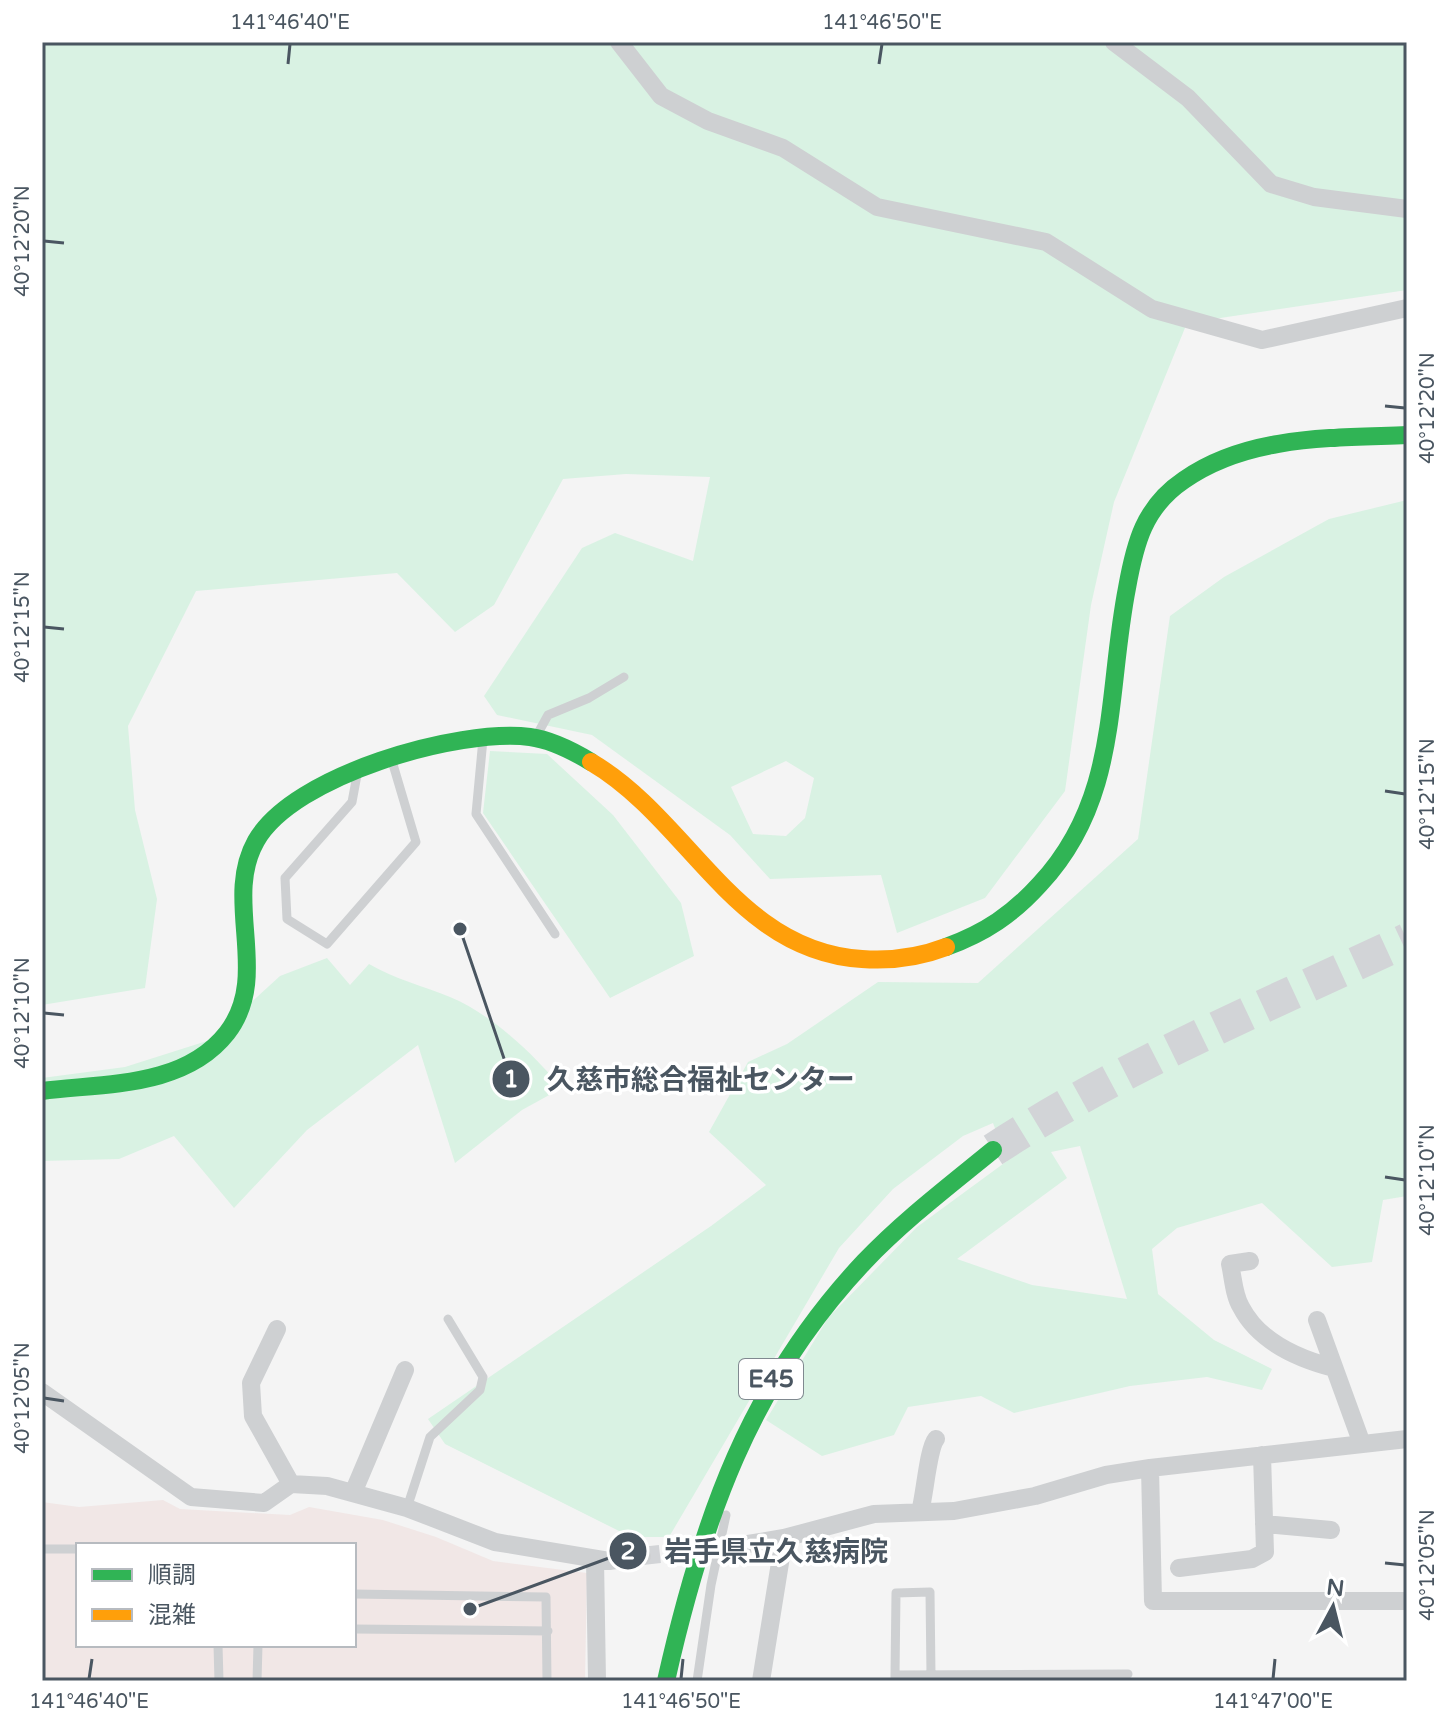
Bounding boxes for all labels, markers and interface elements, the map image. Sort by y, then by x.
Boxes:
text: 141°46'40"E [230,11,350,35]
text: 141°46'50"E [822,11,942,35]
text: 40°12'20"N [11,185,35,297]
text: 40°12'20"N [1416,352,1440,464]
text: 40°12'15"N [11,571,35,683]
text: 40°12'15"N [1416,738,1440,850]
text: 40°12'10"N [11,957,35,1069]
callout: 久慈市総合福祉センター [491,1053,871,1105]
text: 久慈市総合福祉センター [547,1063,855,1097]
text: 1 [503,1065,519,1094]
text: 40°12'10"N [1416,1124,1440,1236]
text: 40°12'05"N [11,1342,35,1454]
road number: E45 [739,1359,803,1399]
text: 40°12'05"N [1416,1509,1440,1621]
callout: 岩手県立久慈病院 [608,1525,904,1577]
text: 岩手県立久慈病院 [664,1535,888,1569]
text: 2 [620,1537,636,1566]
legend [76,1543,356,1647]
text: 順調 [148,1561,196,1590]
north arrow [1293,1567,1373,1647]
text: N [1325,1574,1346,1602]
text: 混雑 [148,1601,196,1630]
text: 141°46'40"E [29,1690,149,1714]
text: 141°46'50"E [621,1690,741,1714]
text: 141°47'00"E [1213,1690,1333,1714]

